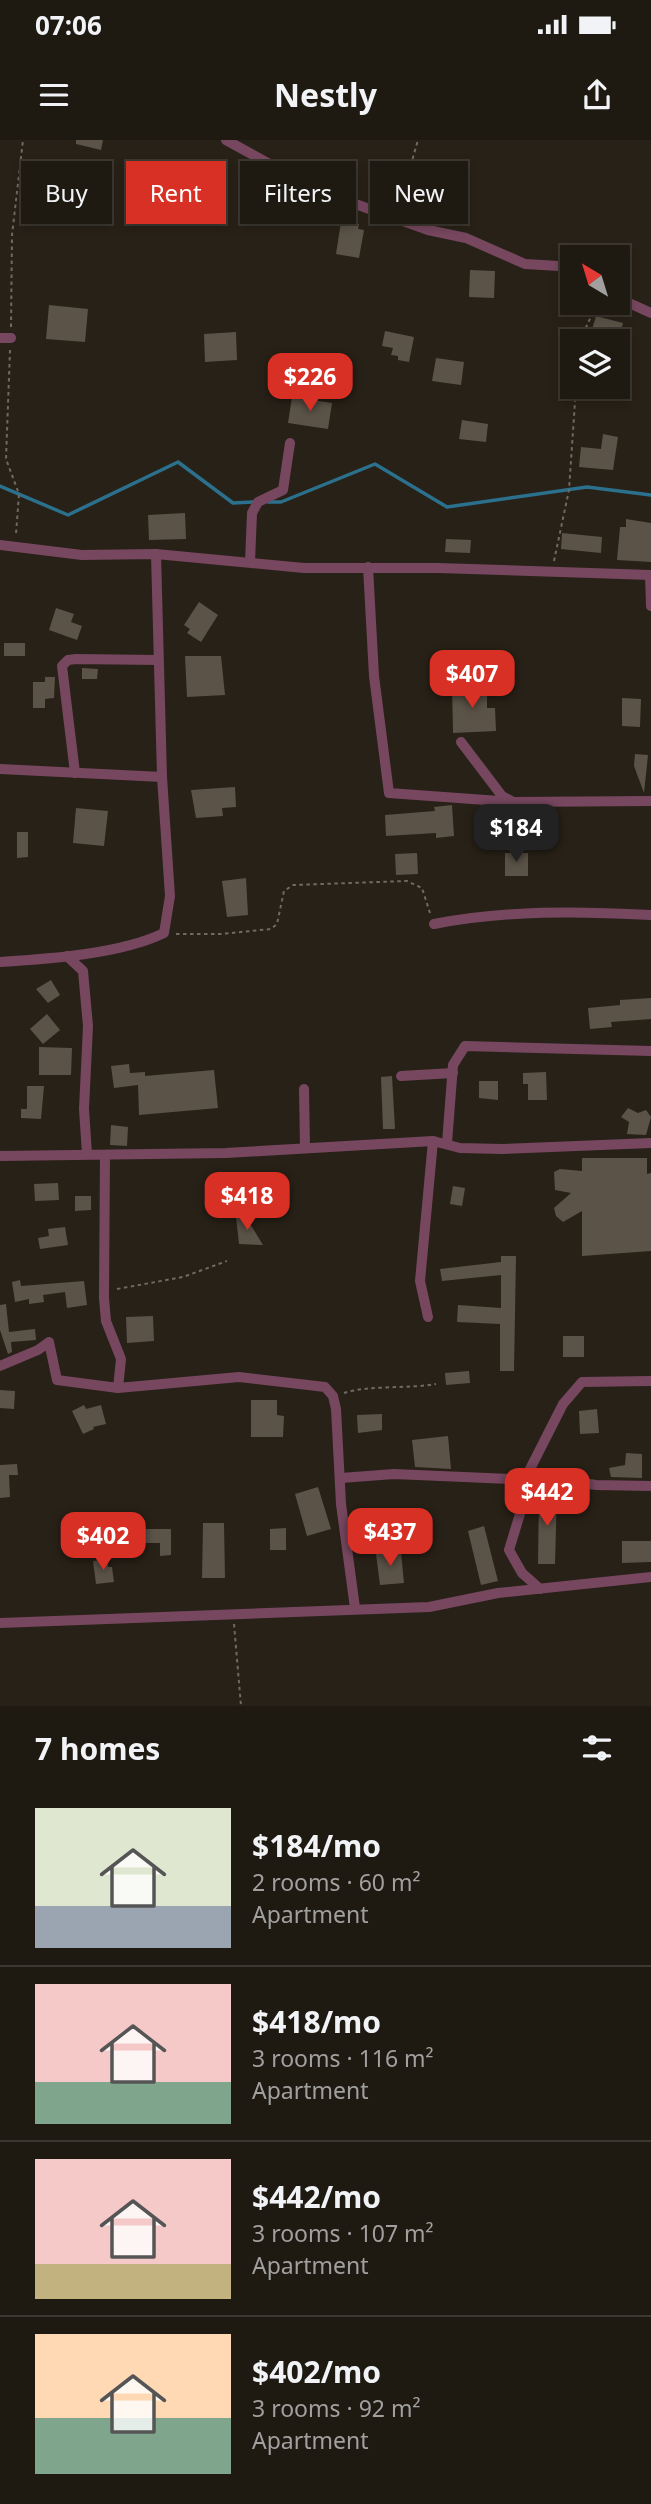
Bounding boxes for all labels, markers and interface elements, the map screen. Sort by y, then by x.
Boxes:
text: 07:06 [35,7,102,43]
text: Nestly [274,73,377,116]
icon: menu [35,76,73,114]
icon: share [578,76,616,114]
chip: Buy [21,161,112,224]
chip: Rent [126,161,226,224]
chip: Filters [240,161,356,224]
chip: New [370,161,468,224]
north arrow [560,245,630,315]
map controls [560,245,630,399]
button: layers [560,329,630,399]
pin: $226 [269,354,351,413]
text: $226 [284,360,336,392]
pin: $407 [431,650,513,710]
text: $407 [446,657,498,689]
pin: $184 [475,804,557,864]
text: $184 [490,811,542,843]
pin: $418 [206,1172,288,1232]
text: $418 [221,1179,273,1211]
pin: $442 [506,1468,588,1528]
text: $442 [521,1475,573,1507]
pin: $437 [349,1508,431,1568]
pin: $402 [62,1512,144,1572]
text: $437 [364,1515,416,1547]
text: $402 [77,1519,129,1551]
text: 7 homes [35,1728,160,1769]
icon: filters [578,1729,616,1767]
text: $184/mo [252,1825,381,1866]
icon: home [91,1836,175,1920]
text: 2 rooms · 60 m² [252,1866,421,1898]
text: Apartment [252,1898,369,1930]
text: $418/mo [252,2001,381,2042]
icon: home [91,2012,175,2096]
text: 3 rooms · 116 m² [252,2042,434,2074]
text: Apartment [252,2074,369,2106]
text: $442/mo [252,2176,381,2217]
icon: home [91,2187,175,2271]
text: 3 rooms · 107 m² [252,2217,434,2249]
text: Apartment [252,2249,369,2281]
text: $402/mo [252,2351,381,2392]
icon: home [91,2362,175,2446]
text: 3 rooms · 92 m² [252,2392,421,2424]
text: Apartment [252,2424,369,2456]

